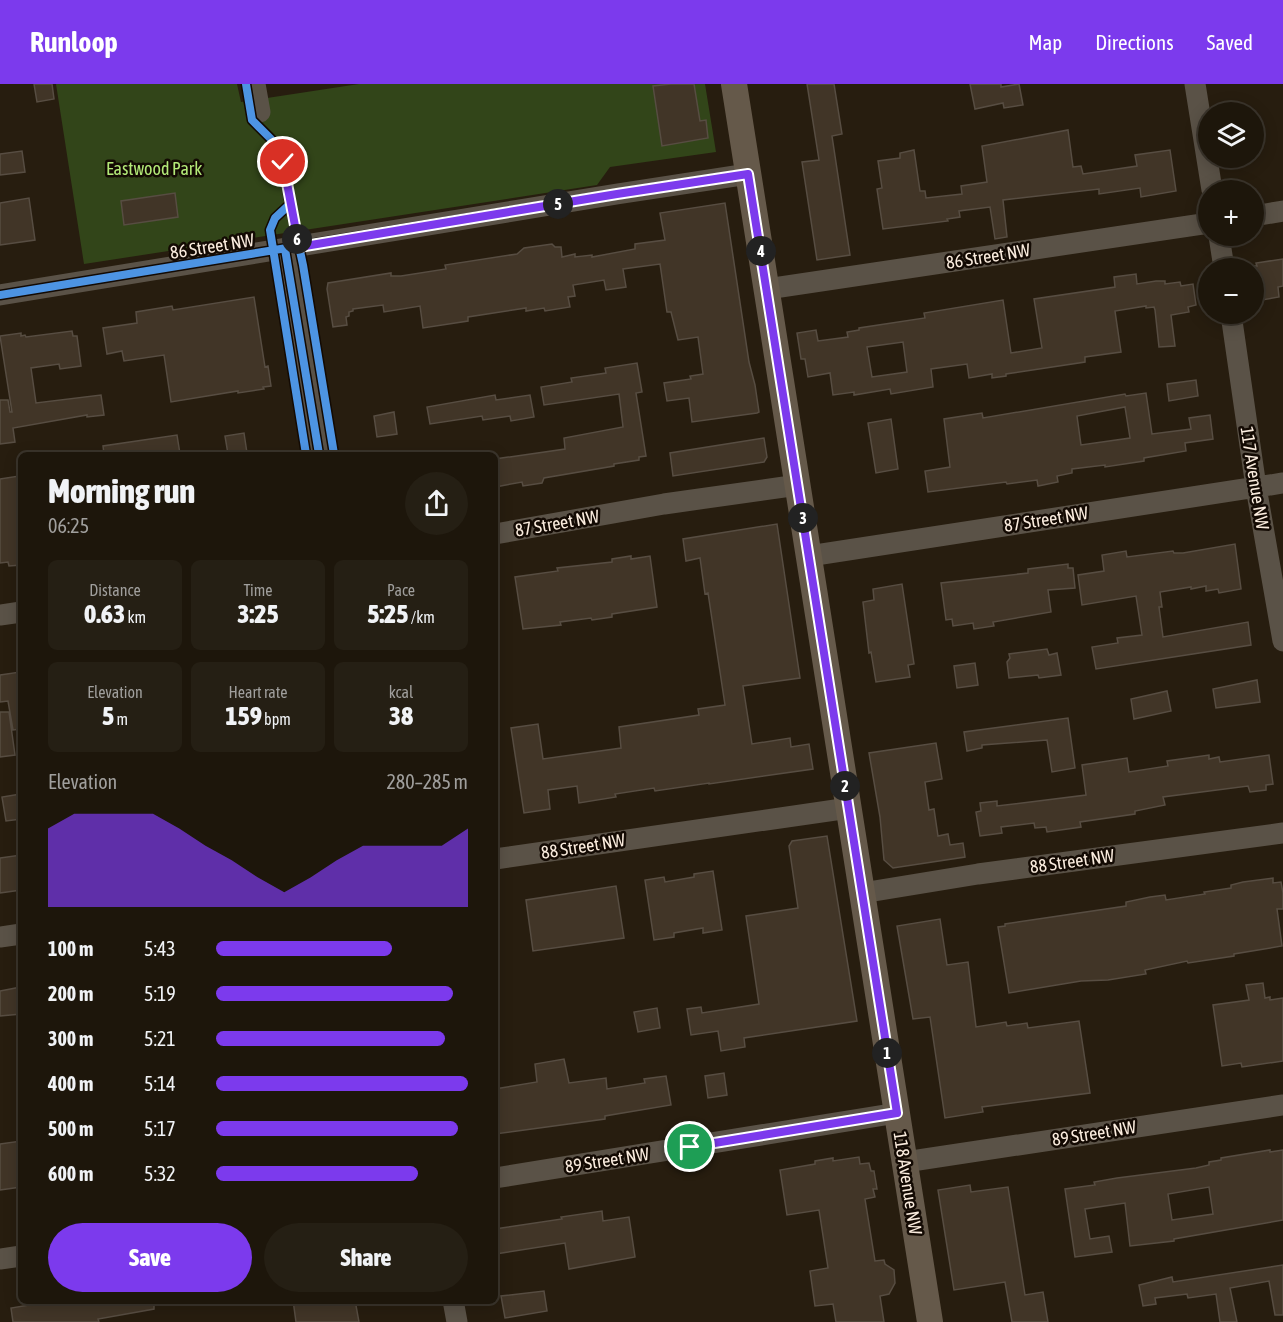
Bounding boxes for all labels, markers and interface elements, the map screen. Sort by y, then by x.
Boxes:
text: Runloop [30,26,118,58]
text: Map [1028,30,1062,54]
text: Directions [1095,30,1174,54]
text: Saved [1207,30,1253,54]
map controls [1198,102,1264,324]
button: layers [1198,102,1264,168]
pin [257,136,308,187]
icon: check [266,145,299,178]
park label: Eastwood Park [106,158,202,179]
button: + [1198,180,1264,246]
pin: 5 [543,189,573,219]
text: 5 [554,195,562,213]
pin: 6 [282,224,312,254]
street label: 86 Street NW [168,229,256,263]
text: 6 [293,230,301,248]
pin: 4 [746,236,776,266]
street label: 86 Street NW [944,239,1032,273]
text: 4 [757,242,765,260]
button: − [1198,258,1264,324]
street label: 117 Avenue NW [1237,425,1273,531]
text: Morning run [48,472,195,510]
button: share [405,472,468,535]
street label: 87 Street NW [1002,502,1090,536]
pin: 3 [788,503,818,533]
street label: 87 Street NW [513,505,601,541]
text: 3 [799,509,807,527]
text: 06:25 [48,514,89,537]
text: Distance [89,581,141,599]
text: Time [243,581,273,599]
text: Pace [387,581,415,599]
text: 0.63 [84,599,125,629]
text: 3:25 [237,599,279,629]
text: 5:25 [367,599,409,629]
text: km [125,608,146,626]
text: /km [409,608,435,626]
text: Elevation [87,683,143,701]
text: Heart rate [229,683,287,701]
text: kcal [389,683,413,701]
text: 5 [102,701,114,731]
text: 159 [225,701,262,731]
text: 38 [389,701,413,731]
text: m [114,710,128,728]
text: bpm [262,710,291,728]
text: Elevation [48,770,117,793]
text: 280–285 m [386,770,468,793]
pin: 2 [830,771,860,801]
text: 2 [841,777,849,795]
street label: 88 Street NW [539,829,627,863]
street label: 88 Street NW [1028,845,1116,877]
text: 100 m [48,937,93,960]
text: 5:43 [144,937,176,960]
text: 200 m [48,982,93,1005]
text: 5:19 [144,982,176,1005]
text: 300 m [48,1027,93,1050]
text: 5:21 [144,1027,176,1050]
pin: 1 [872,1038,902,1068]
text: 1 [883,1044,891,1062]
text: 400 m [48,1072,93,1095]
text: 5:14 [144,1072,176,1095]
street label: 89 Street NW [1050,1116,1138,1150]
text: 500 m [48,1117,93,1140]
text: 5:17 [144,1117,176,1140]
pin [664,1121,715,1172]
icon: arrive [673,1130,706,1163]
street label: 118 Avenue NW [890,1130,926,1236]
street label: 89 Street NW [563,1143,651,1177]
text: 600 m [48,1162,93,1185]
text: 5:32 [144,1162,176,1185]
button: Save [48,1223,252,1292]
button: Share [264,1223,468,1292]

